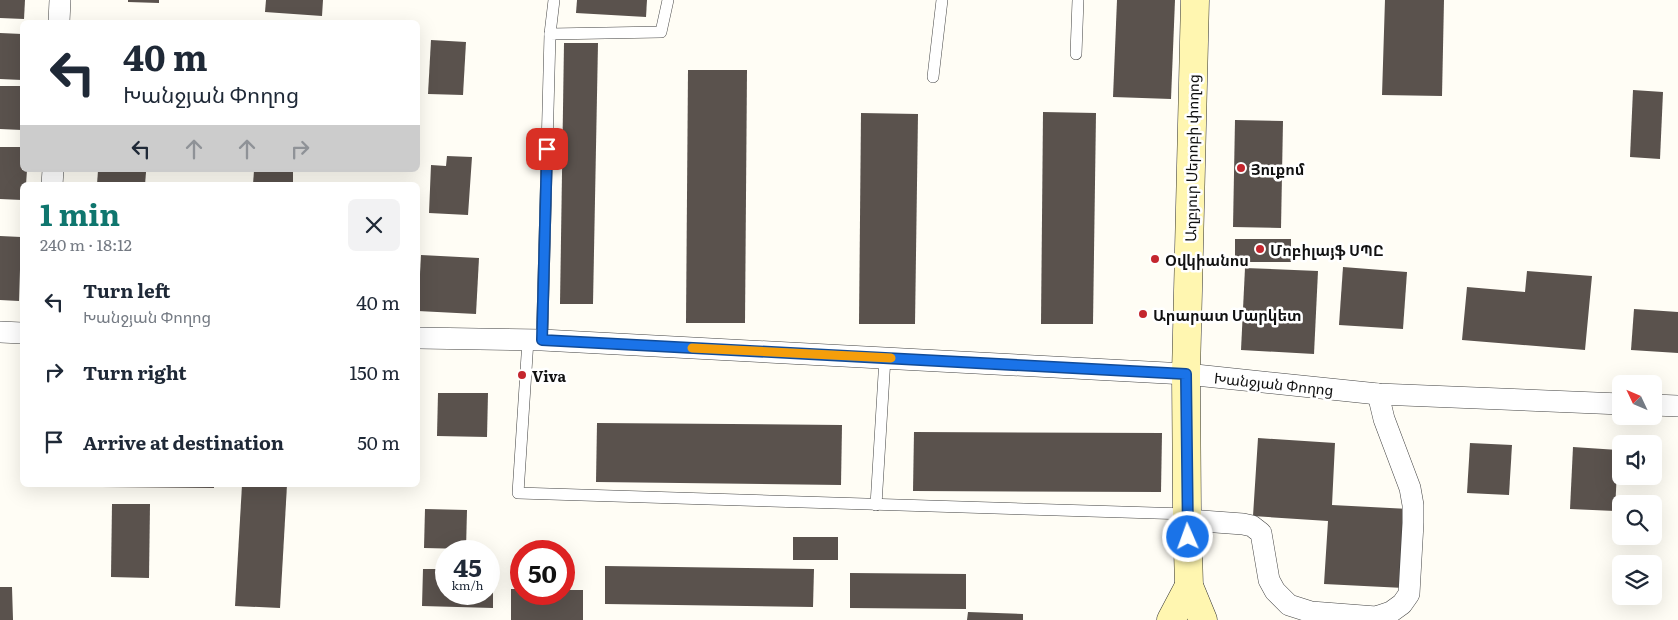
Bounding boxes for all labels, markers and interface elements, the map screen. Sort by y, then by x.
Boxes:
text: 40 m [123,30,208,82]
icon: left [40,40,105,105]
street label: Աղբյուր Սերոբի փողոց [1178,74,1204,242]
text: Խանջյան Փողոց [123,77,299,110]
pin [526,128,568,170]
icon: left [127,135,155,163]
icon: ahead [180,135,208,163]
icon: ahead [233,135,261,163]
icon: right [286,135,314,163]
icon: arrive [533,135,561,163]
place label: Յուքոմ [1251,157,1305,180]
marker: Յուքոմ [1235,162,1247,174]
text: 1 min [40,191,120,235]
button: close [348,199,400,251]
text: 240 m · 18:12 [40,232,132,256]
place label: Մոբիլայֆ ՍՊԸ [1270,238,1384,261]
marker: Մոբիլայֆ ՍՊԸ [1254,243,1266,255]
place label: Օվկիանոս [1165,248,1249,271]
marker: Օվկիանոս [1149,253,1161,265]
text: Turn left [83,276,170,304]
icon: left [40,288,68,316]
text: 40 m [356,288,400,316]
place label: Արարատ Մարկետ [1153,303,1302,326]
text: Խանջյան Փողոց [83,304,211,328]
marker: Արարատ Մարկետ [1137,308,1149,320]
icon: right [40,358,68,386]
text: Turn right [83,358,187,386]
text: 150 m [349,358,400,386]
place label: Viva [532,364,566,387]
street label: Խանջյան Փողոց [1213,365,1335,401]
marker: Viva [516,369,528,381]
north arrow [1612,375,1662,425]
map controls [1612,375,1662,605]
icon: arrive [40,428,68,456]
text: Arrive at destination [83,428,284,456]
text: 50 m [357,428,400,456]
button: sound [1612,435,1662,485]
button: search [1612,495,1662,545]
position arrow [1161,510,1213,562]
speed limit sign: 50 [510,540,575,605]
text: 45 [453,548,482,585]
button: layers [1612,555,1662,605]
text: km/h [452,576,483,594]

